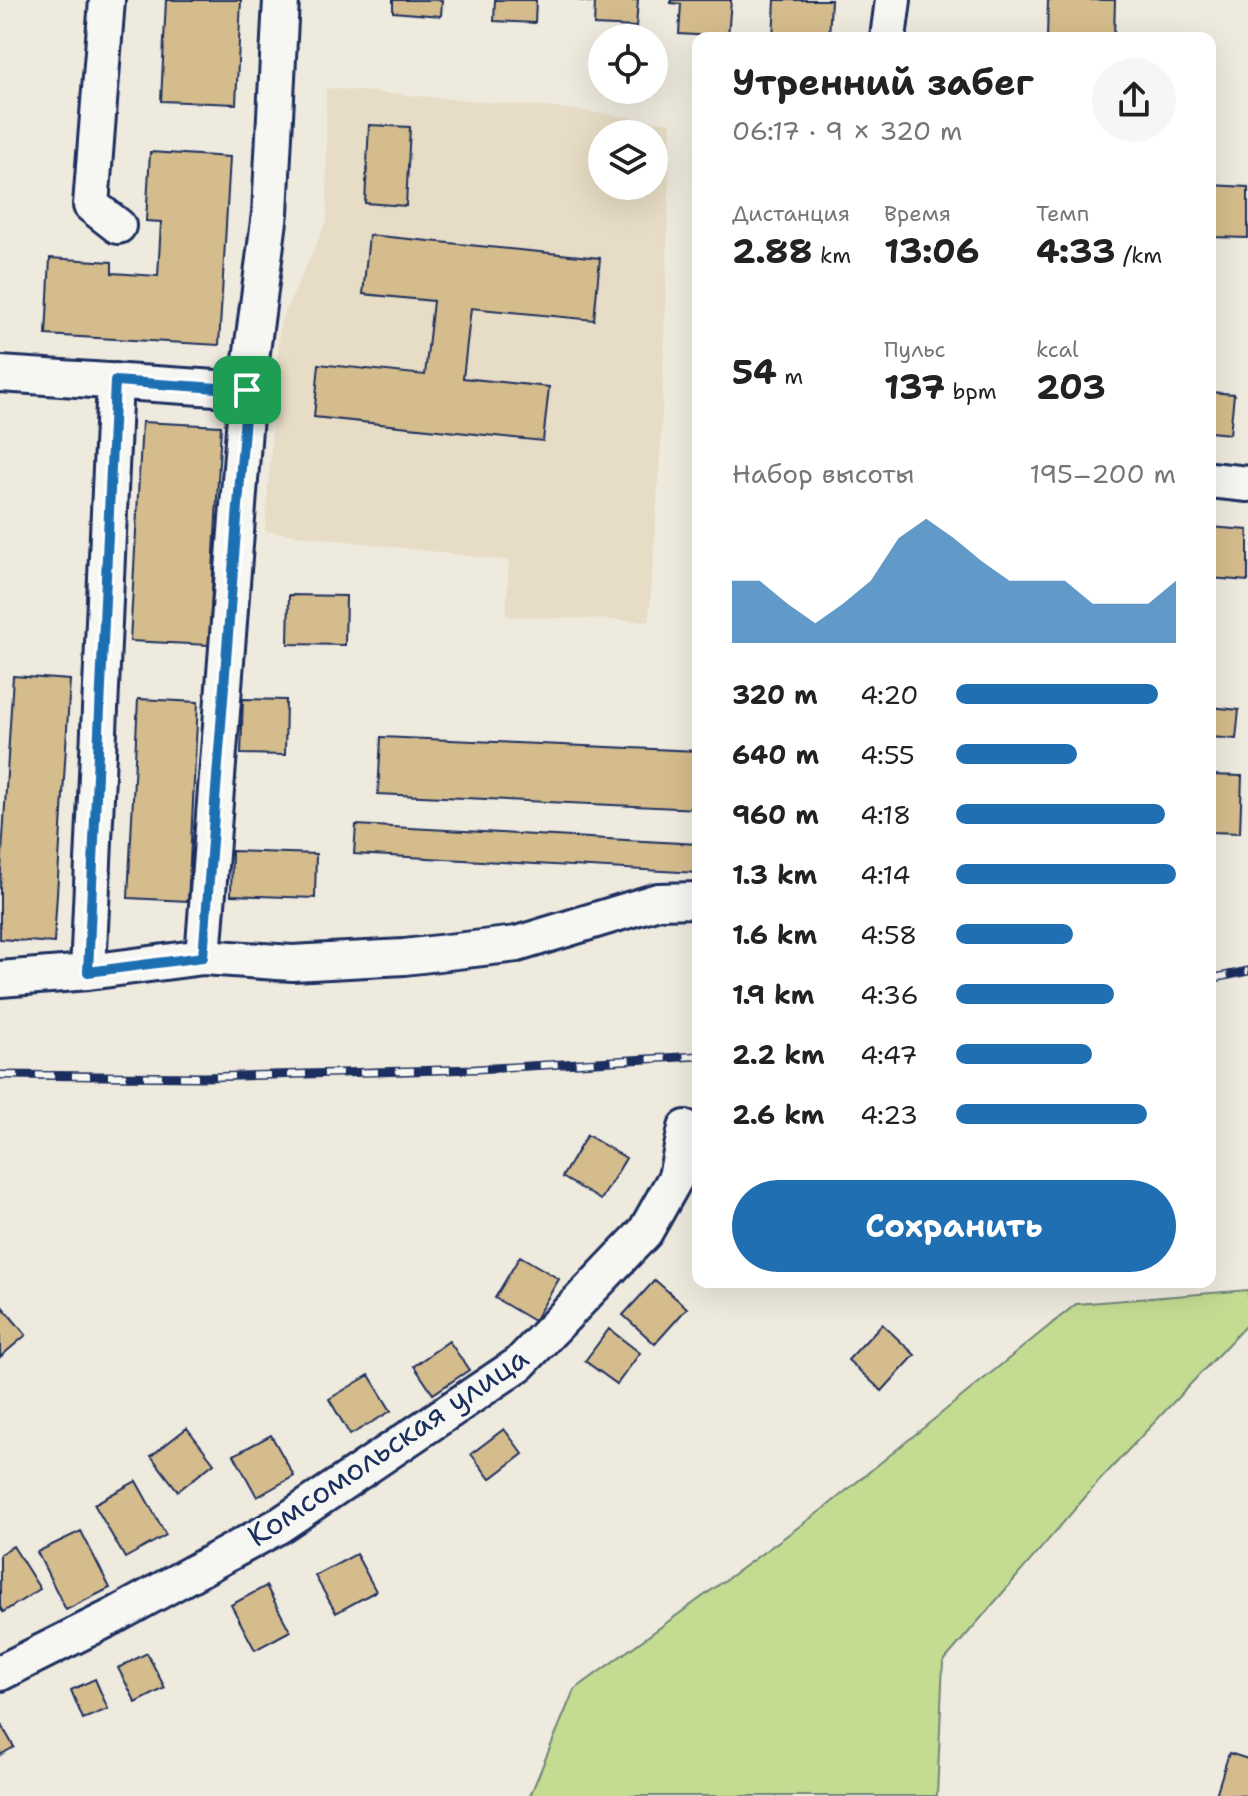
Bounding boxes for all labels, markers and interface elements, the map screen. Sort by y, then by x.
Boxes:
map controls [588,24,668,200]
button: locate [588,24,668,104]
text: Утренний забег [732,58,1034,107]
button: share [1092,58,1176,142]
text: 06:17 · 9 × 320 m [732,113,963,148]
button: layers [588,120,668,200]
text: Дистанция [732,199,850,228]
text: Время [884,199,951,228]
text: Темп [1036,199,1089,228]
text: 2.88 [732,228,813,274]
text: 13:06 [884,228,980,274]
text: 4:33 [1036,228,1115,274]
text: km [813,241,851,270]
text: /km [1115,241,1162,270]
text: Пульс [884,335,946,364]
text: kcal [1036,335,1079,364]
text: 54 [732,349,777,395]
pin [213,356,281,424]
text: m [777,362,803,391]
text: 137 [884,364,945,410]
text: 203 [1036,364,1106,410]
icon: arrive [225,368,269,412]
text: bpm [945,377,997,406]
text: Набор высоты [732,456,914,491]
text: 195–200 m [1029,456,1176,491]
text: 320 m [732,677,818,712]
text: 4:20 [860,677,918,712]
text: 640 m [732,737,819,772]
text: 4:55 [860,737,915,772]
text: 960 m [732,797,819,832]
text: 4:18 [860,797,911,832]
text: 1.3 km [732,857,817,892]
text: 4:14 [860,857,910,892]
text: 1.6 km [732,917,817,952]
text: 4:58 [860,917,917,952]
text: 1.9 km [732,977,814,1012]
text: 4:36 [860,977,919,1012]
text: 2.2 km [732,1037,825,1072]
text: 4:47 [860,1037,917,1072]
text: 2.6 km [732,1097,825,1132]
text: 4:23 [860,1097,918,1132]
button: Сохранить [732,1180,1176,1272]
street label: Комсомольская улица [239,1337,537,1556]

